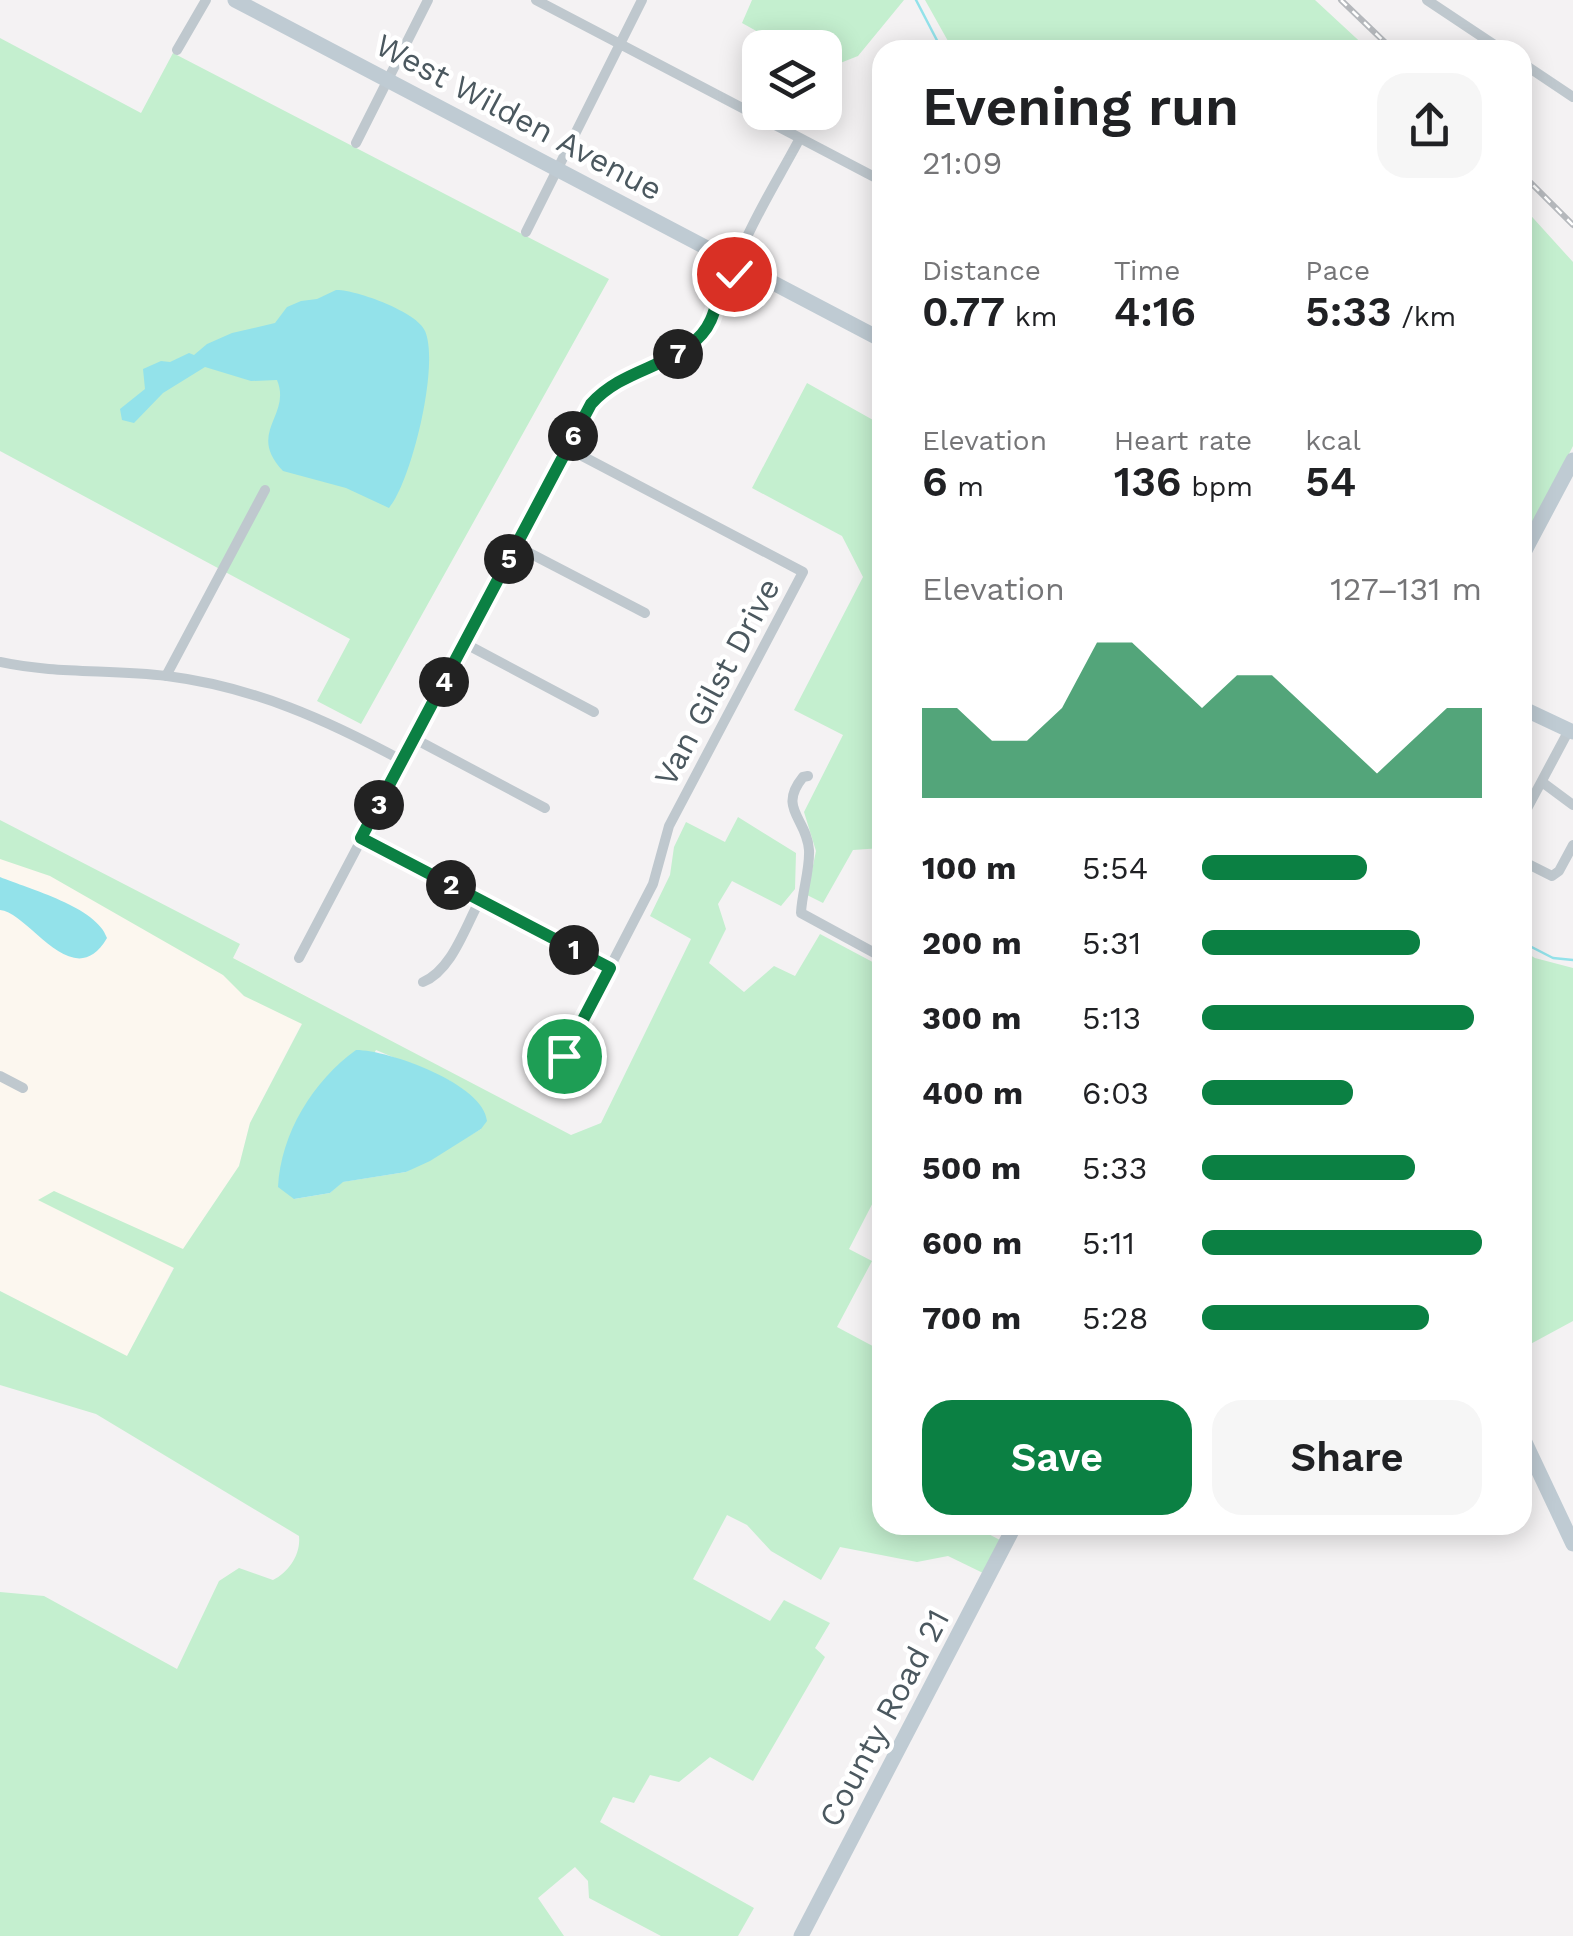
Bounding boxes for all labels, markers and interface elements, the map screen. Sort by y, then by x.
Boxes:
street label: West Wilden Avenue [369,25,669,209]
map controls [742,30,842,130]
button: layers [742,30,842,130]
button: share [1377,73,1482,178]
text: Evening run [922,74,1239,138]
text: 21:09 [922,144,1002,182]
pin [692,232,777,317]
icon: check [707,247,762,302]
text: Distance [922,254,1041,287]
text: Time [1114,254,1180,287]
text: Pace [1305,254,1370,287]
text: 0.77 [922,287,1005,336]
text: 4:16 [1114,287,1196,336]
text: 5:33 [1305,287,1392,336]
text: km [1005,300,1057,333]
text: /km [1392,300,1456,333]
pin: 7 [653,329,703,379]
text: 7 [669,337,687,370]
pin: 6 [548,411,598,461]
text: 6 [564,419,582,452]
text: Elevation [922,424,1047,457]
text: Heart rate [1114,424,1252,457]
text: kcal [1305,424,1361,457]
text: 6 [922,457,948,506]
text: 136 [1114,457,1182,506]
text: 54 [1305,457,1356,506]
text: m [948,470,984,503]
text: bpm [1182,470,1253,503]
pin: 5 [484,534,534,584]
text: 5 [501,542,517,575]
text: Elevation [922,570,1065,608]
text: 127–131 m [1330,570,1482,608]
street label: Van Gilst Drive [646,572,788,792]
pin: 4 [419,657,469,707]
text: 4 [435,665,453,698]
pin: 3 [354,780,404,830]
text: 3 [371,788,387,821]
text: 100 m [922,849,1016,887]
text: 5:54 [1082,849,1148,887]
pin: 2 [426,860,476,910]
text: 2 [443,868,459,901]
text: 200 m [922,924,1022,962]
text: 5:31 [1082,924,1141,962]
pin: 1 [549,925,599,975]
text: 1 [568,933,580,966]
text: 300 m [922,999,1021,1037]
text: 5:13 [1082,999,1141,1037]
pin [522,1014,607,1099]
icon: arrive [537,1029,592,1084]
text: 400 m [922,1074,1023,1112]
text: 6:03 [1082,1074,1149,1112]
text: 500 m [922,1149,1021,1187]
text: 5:33 [1082,1149,1147,1187]
text: 600 m [922,1224,1022,1262]
text: 5:11 [1082,1224,1135,1262]
text: 700 m [922,1299,1021,1337]
text: 5:28 [1082,1299,1148,1337]
button: Save [922,1400,1192,1515]
button: Share [1212,1400,1482,1515]
street label: County Road 21 [811,1603,957,1833]

